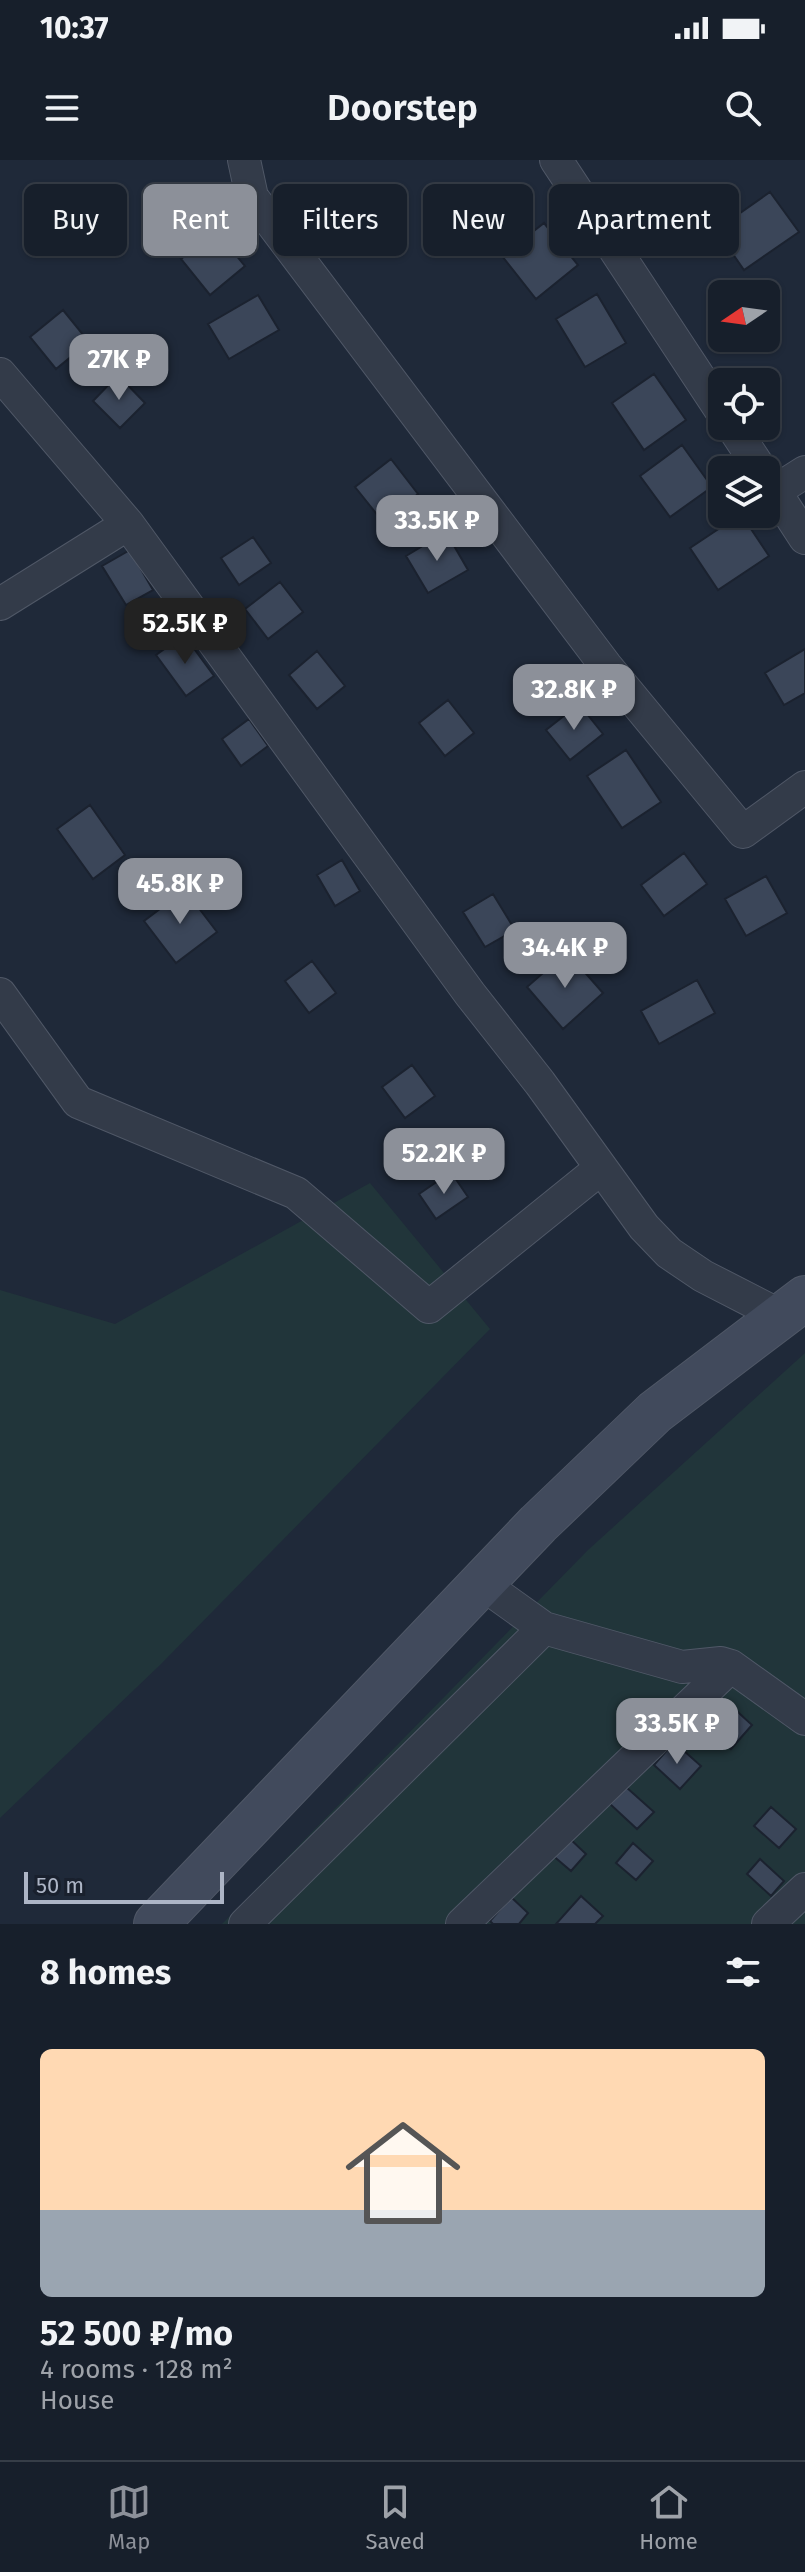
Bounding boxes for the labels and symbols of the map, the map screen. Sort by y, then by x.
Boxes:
north arrow [708,280,780,352]
pin: 27K ₽ [63,334,175,402]
pin: 33.5K ₽ [363,495,511,563]
pin: 52.5K ₽ [111,598,259,666]
pin: 32.8K ₽ [500,664,648,732]
pin: 45.8K ₽ [106,858,254,926]
pin: 34.4K ₽ [491,922,639,990]
pin: 52.2K ₽ [370,1128,518,1196]
pin: 33.5K ₽ [603,1698,751,1766]
scale bar [24,1868,224,1904]

